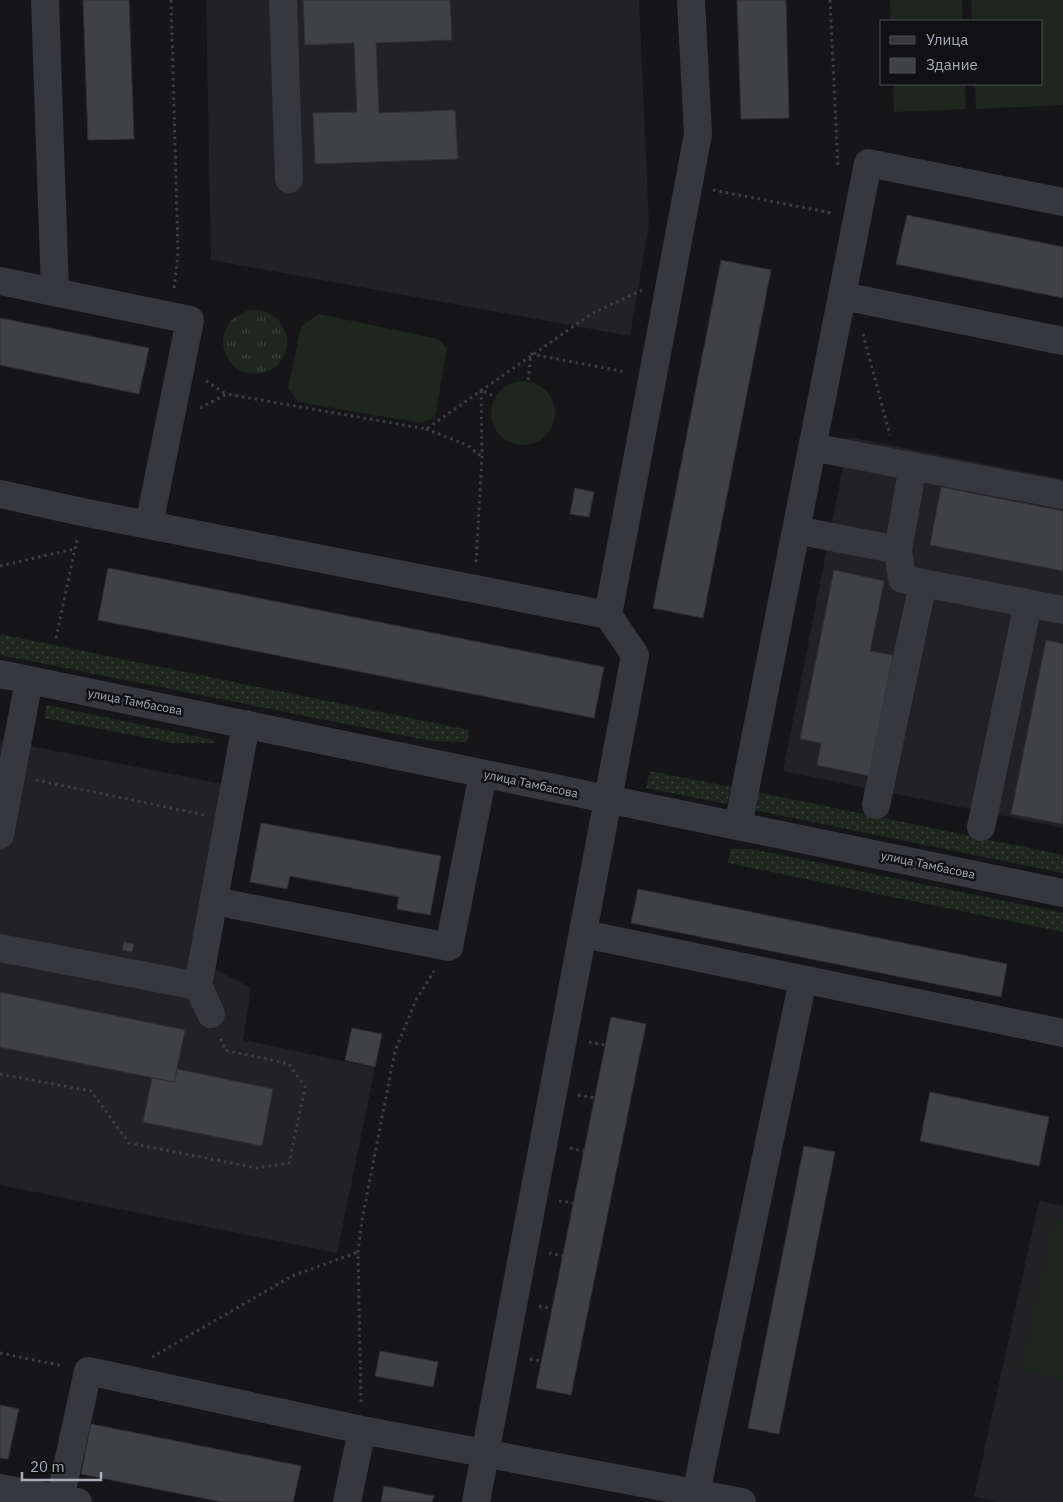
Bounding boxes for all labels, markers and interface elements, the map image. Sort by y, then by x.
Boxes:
legend [880,20,1043,85]
text: Улица [926,30,968,49]
text: Здание [926,55,978,74]
street label: улица Тамбасова [87,685,184,718]
street label: улица Тамбасова [483,766,580,801]
street label: улица Тамбасова [880,847,977,882]
scale bar [22,1450,101,1482]
text: 20 m [30,1457,65,1476]

